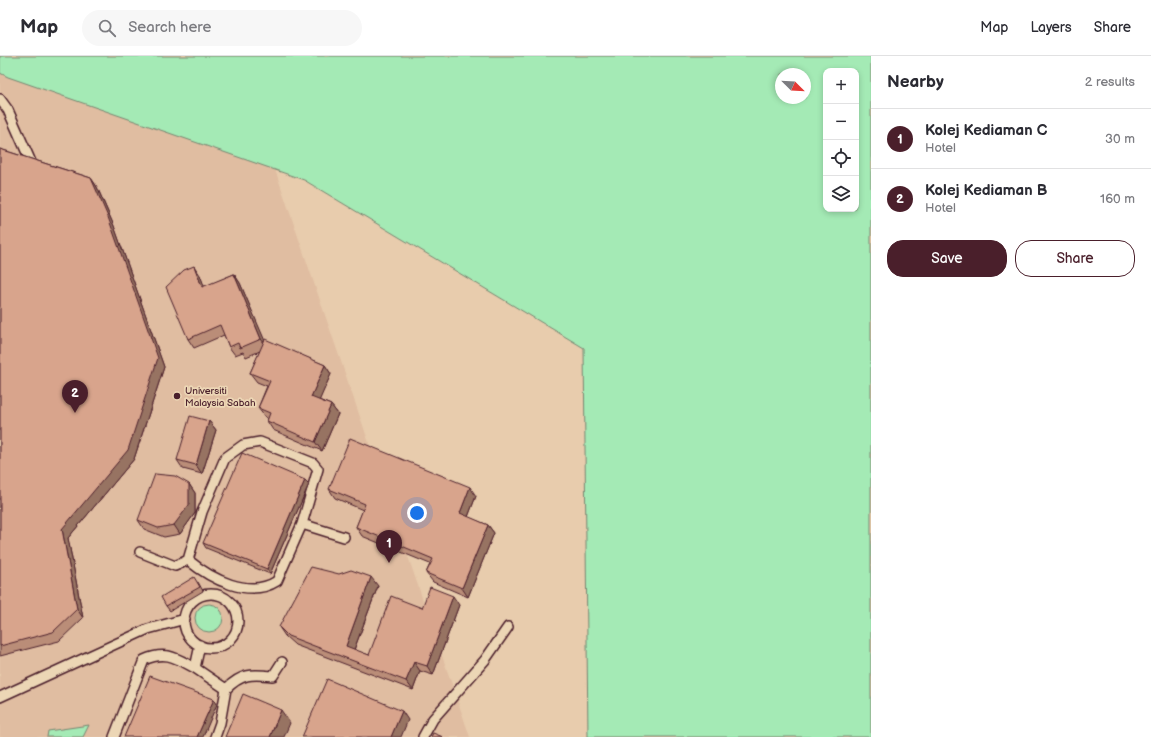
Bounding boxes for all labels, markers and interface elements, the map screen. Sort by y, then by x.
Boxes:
search box [82,10,362,46]
text: Map [20,16,58,39]
icon: search [96,17,118,39]
text: Search here [128,18,211,37]
text: Map [980,19,1008,36]
text: Layers [1030,19,1072,36]
text: Share [1094,19,1131,36]
north arrow [775,68,811,104]
map controls [823,68,859,212]
button: + [823,68,859,104]
text: Nearby [887,72,944,92]
text: 2 results [1085,74,1135,90]
button: − [823,104,859,140]
text: Kolej Kediaman C [925,121,1047,140]
text: 1 [897,131,903,147]
text: 30 m [1105,131,1135,147]
button: locate [823,140,859,176]
text: Hotel [925,140,956,156]
button: layers [823,176,859,212]
text: Kolej Kediaman B [925,181,1047,200]
text: 2 [896,191,904,207]
text: 160 m [1100,191,1135,207]
text: Hotel [925,200,956,216]
button: Save [887,240,1007,277]
button: Share [1015,240,1135,277]
pin: 2 [62,380,88,413]
place label: Universiti Malaysia Sabah [185,385,256,409]
marker: Universiti Malaysia Sabah [172,391,182,401]
your location [407,503,427,523]
pin: 1 [376,530,402,563]

